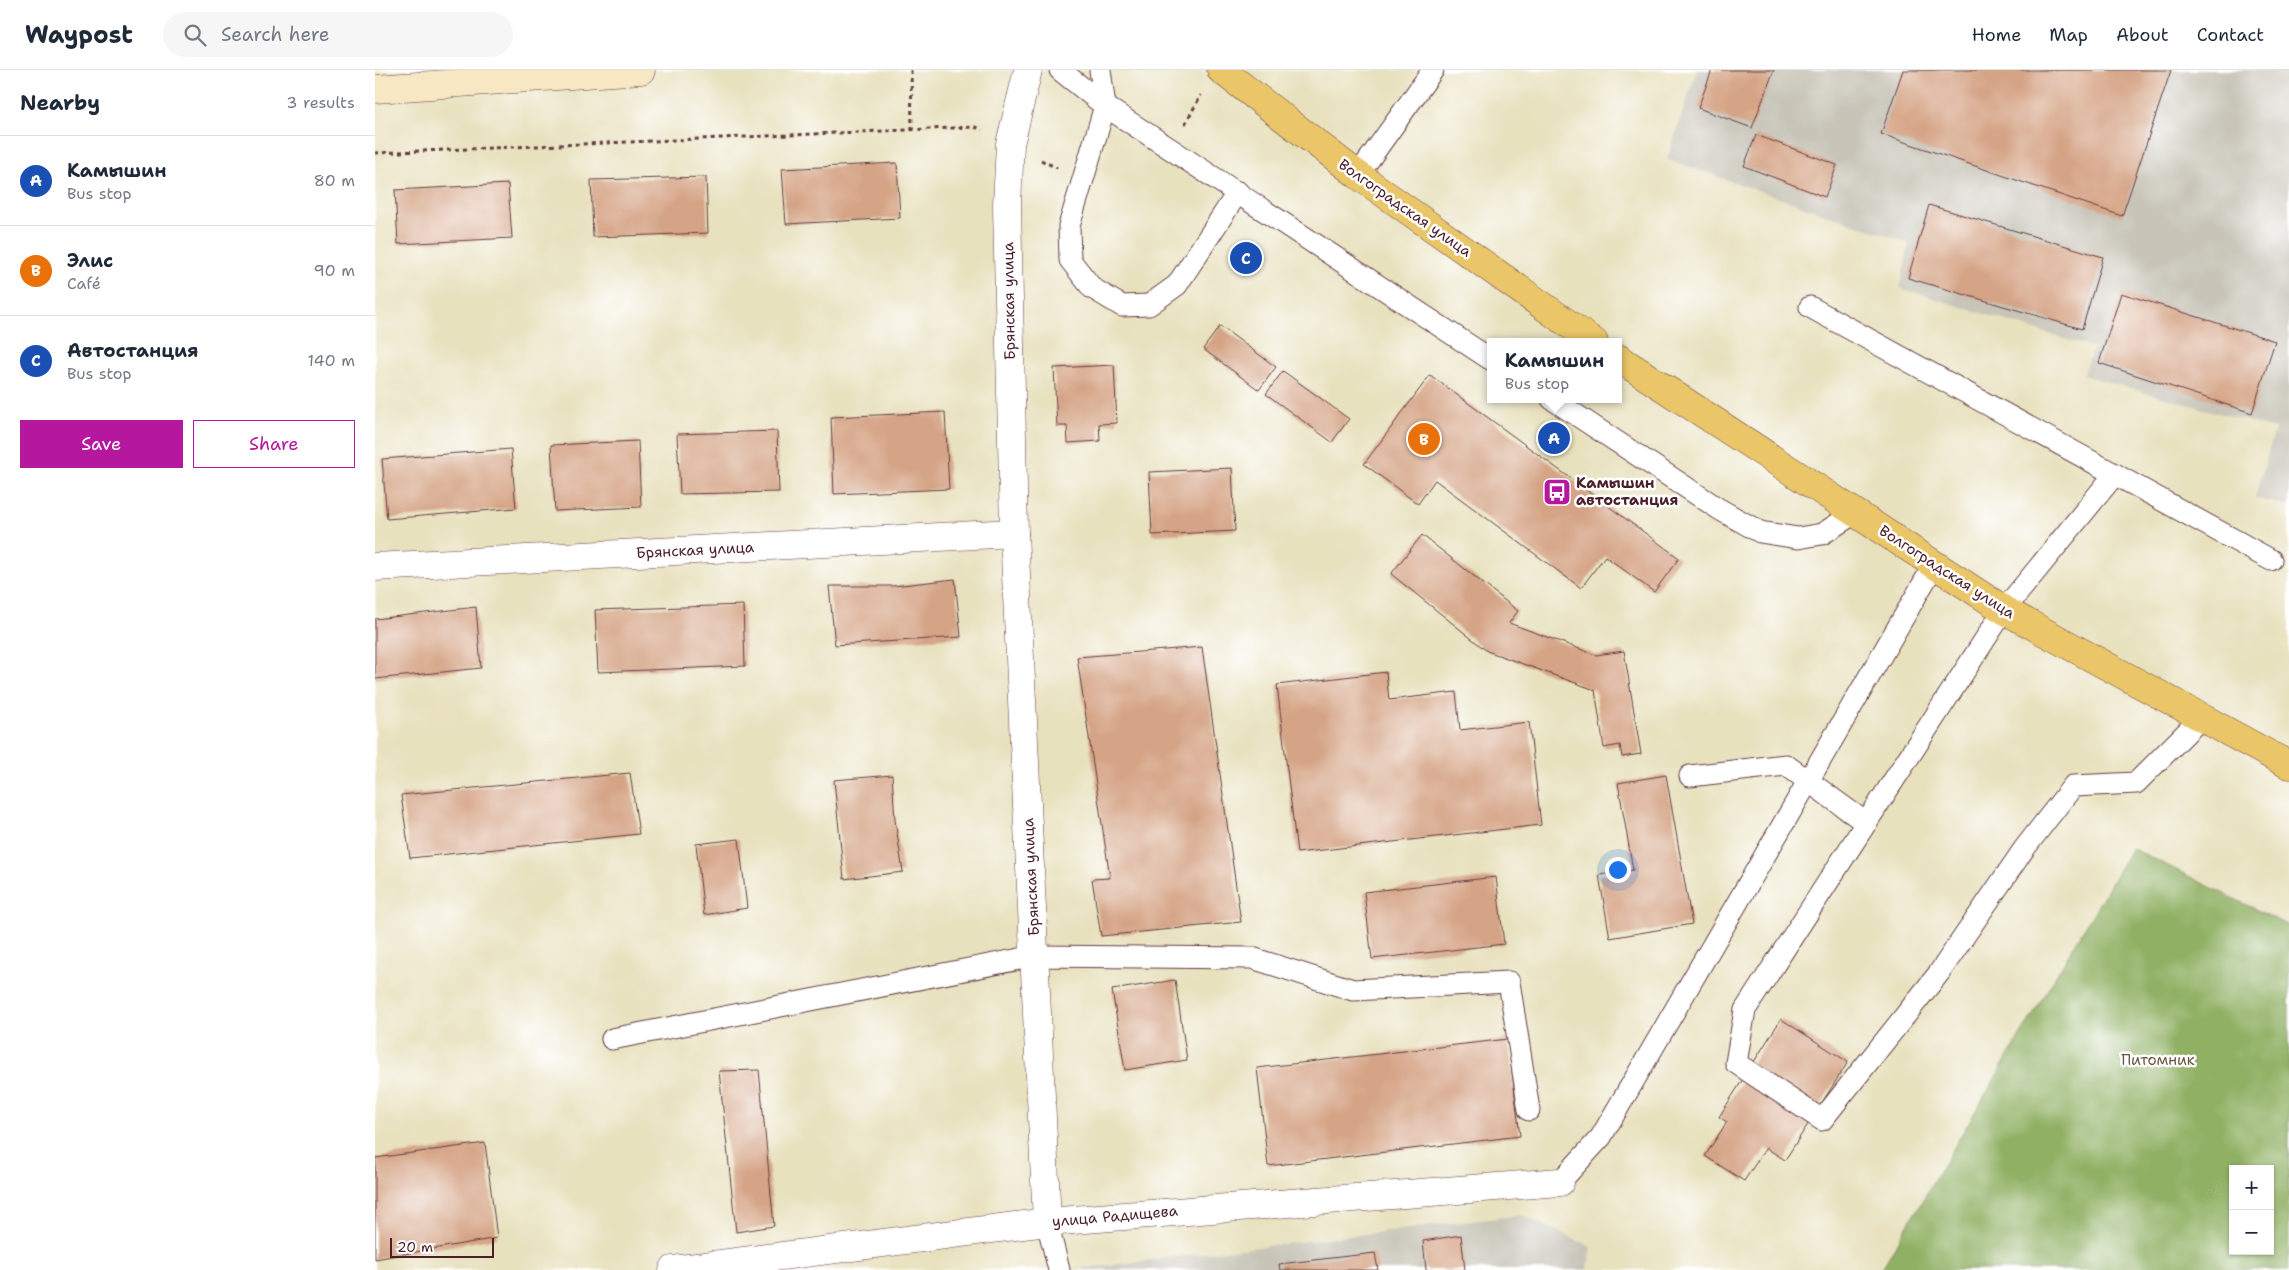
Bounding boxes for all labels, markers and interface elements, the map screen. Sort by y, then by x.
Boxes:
search box [163,12,513,57]
text: Waypost [25,19,133,51]
icon: search [181,21,209,49]
text: Search here [221,22,329,47]
text: Home [1972,23,2021,47]
text: Map [2049,23,2088,47]
text: About [2116,23,2169,47]
text: Contact [2197,23,2264,47]
text: Nearby [20,89,100,117]
text: 3 results [286,92,355,113]
street label: Волгоградская улица [1335,155,1476,262]
text: Камышин [67,158,166,183]
text: A [30,170,42,191]
text: 80 m [314,170,355,191]
text: Bus stop [67,183,132,204]
pin: C [1230,239,1262,277]
street label: Брянская улица [998,241,1020,360]
text: Элис [67,248,113,273]
text: B [31,260,41,281]
text: 90 m [314,260,355,281]
text: Café [67,273,101,294]
text: Автостанция [67,338,198,363]
popup [1487,338,1622,403]
text: Камышин [1505,348,1604,373]
text: C [31,350,41,371]
text: 140 m [308,350,355,371]
text: Bus stop [67,363,132,384]
text: Bus stop [1505,373,1569,394]
pin: A [1538,419,1570,457]
button: Save [20,420,183,468]
button: Share [193,420,355,468]
pin: B [1408,420,1440,458]
place label: Камышин автостанция [1576,473,1678,510]
bus stop icon: Камышин автостанция [1542,477,1572,507]
street label: Волгоградская улица [1875,521,2019,624]
street label: Брянская улица [635,537,755,563]
street label: Брянская улица [1018,817,1044,937]
your location [1605,857,1631,883]
park label: Питомник [2121,1050,2195,1070]
map controls [2229,1165,2274,1255]
button: + [2229,1165,2274,1210]
street label: улица Радищева [1051,1200,1179,1231]
button: − [2229,1210,2274,1255]
scale bar [390,1235,494,1258]
text: 20 m [397,1238,433,1256]

